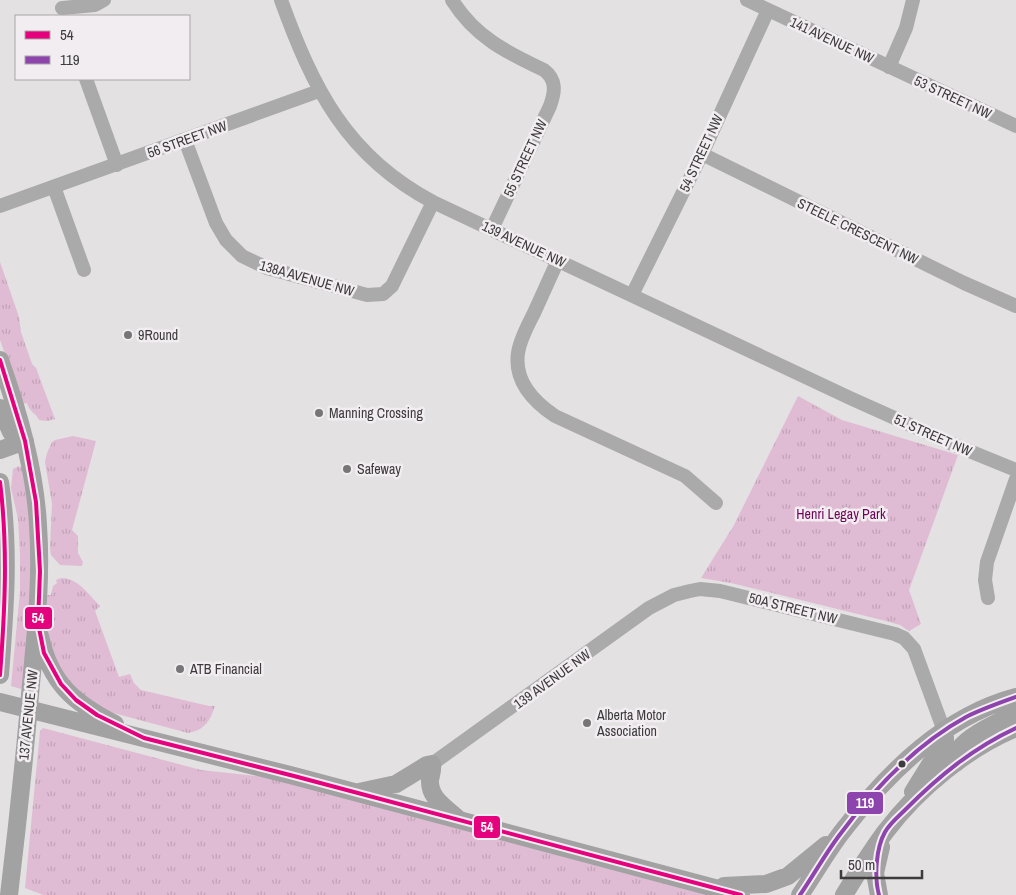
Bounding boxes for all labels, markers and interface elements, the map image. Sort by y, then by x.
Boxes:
street label: 141 AVENUE NW [787,13,877,67]
legend [15,15,190,80]
text: 54 [60,24,74,45]
text: 119 [60,49,80,70]
street label: 53 STREET NW [911,71,995,123]
street label: 54 STREET NW [675,111,727,195]
street label: 56 STREET NW [145,116,229,162]
street label: 55 STREET NW [499,116,551,200]
street label: STEELE CRESCENT NW [795,194,922,268]
street label: 139 AVENUE NW [479,217,569,271]
street label: 138A AVENUE NW [258,256,356,300]
place label: 9Round [138,326,178,344]
marker: 9Round [122,329,134,341]
place label: Manning Crossing [329,404,423,422]
marker: Manning Crossing [313,407,325,419]
street label: 51 STREET NW [891,410,975,460]
place label: Safeway [357,460,401,478]
marker: Safeway [341,463,353,475]
park label: Henri Legay Park [796,505,886,523]
street label: 50A STREET NW [747,588,839,628]
line badge: 54 [24,606,53,630]
text: 54 [32,609,45,627]
street label: 139 AVENUE NW [510,645,594,713]
place label: ATB Financial [189,660,262,678]
marker: ATB Financial [174,663,186,675]
street label: 137 AVENUE NW [14,669,42,761]
place label: Alberta Motor Association [596,706,666,740]
marker: Alberta Motor Association [581,717,593,729]
unlabelled marker [897,759,907,769]
line badge: 119 [846,791,884,815]
text: 119 [856,794,874,812]
line badge: 54 [473,815,501,839]
text: 54 [481,818,494,836]
scale bar [841,848,922,880]
text: 50 m [848,854,875,875]

